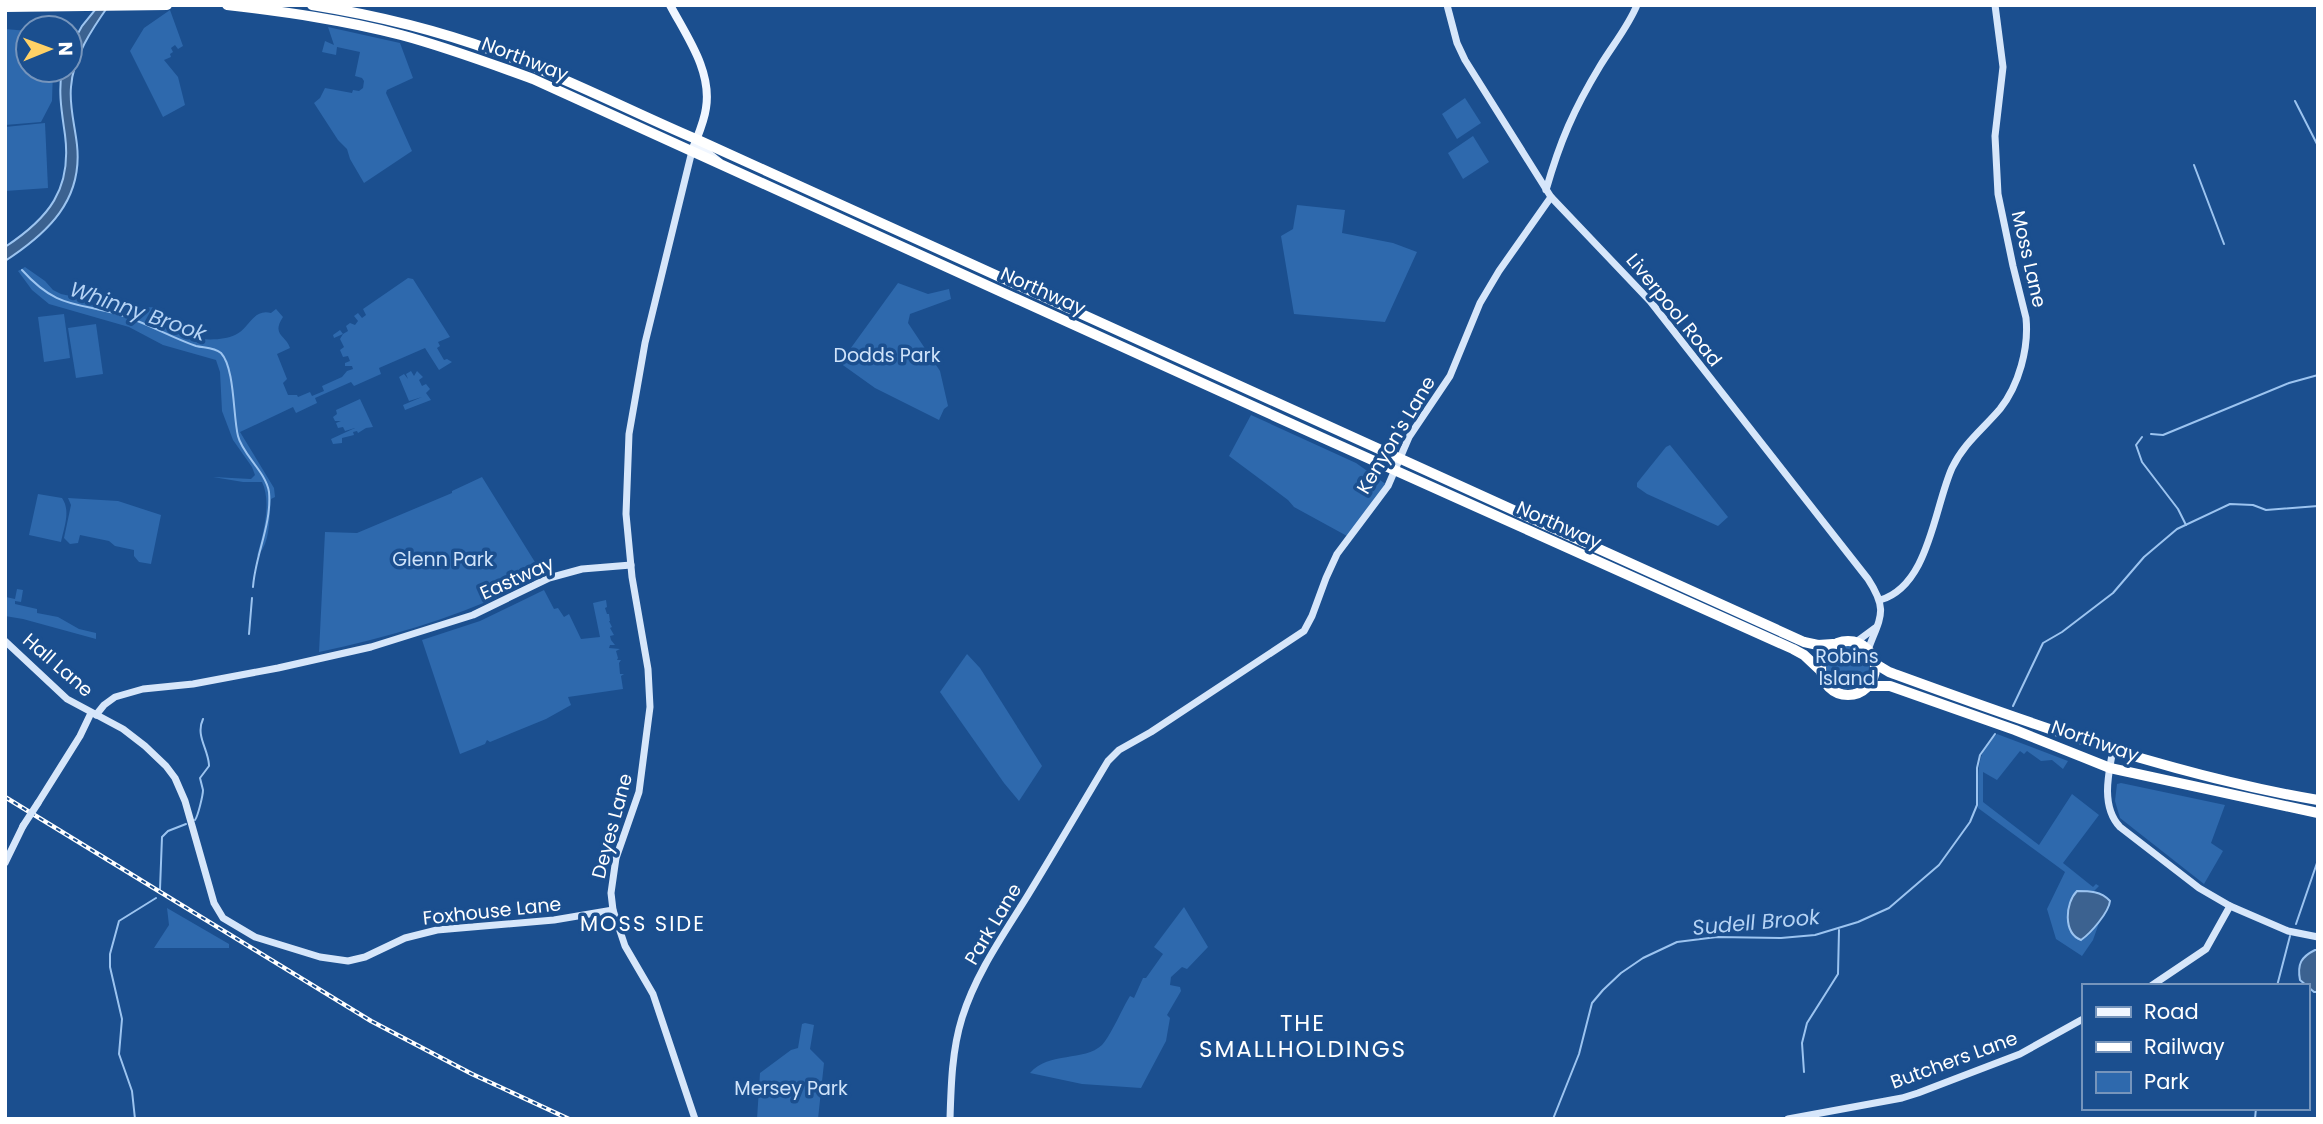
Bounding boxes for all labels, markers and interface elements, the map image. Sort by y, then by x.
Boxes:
north arrow [14,14,84,84]
street label: Northway [478,30,573,88]
text: N [52,41,79,56]
street label: Moss Lane [2005,208,2053,310]
street label: Liverpool Road [1620,248,1728,372]
street label: Northway [996,260,1090,322]
water label: Whinny Brook [66,274,211,348]
park label: Dodds Park [834,342,941,369]
street label: Kenyon's Lane [1350,371,1442,499]
street label: Northway [1512,494,1606,556]
park label: Glenn Park [392,546,494,573]
street label: Eastway [476,550,559,606]
street label: Hall Lane [17,627,99,703]
park label: Robins Island [1815,643,1879,692]
street label: Northway [2048,713,2143,769]
street label: Deyes Lane [585,770,639,882]
street label: Park Lane [958,878,1028,970]
street label: Foxhouse Lane [421,890,563,932]
water label: Sudell Brook [1691,902,1822,942]
district label: MOSS SIDE [580,909,706,938]
legend [2082,984,2309,1110]
text: Road [2144,997,2199,1026]
district label: THE SMALLHOLDINGS [1199,1007,1407,1065]
street label: Butchers Lane [1887,1025,2021,1095]
text: Railway [2144,1032,2225,1061]
text: Park [2144,1067,2189,1096]
park label: Mersey Park [734,1075,848,1102]

